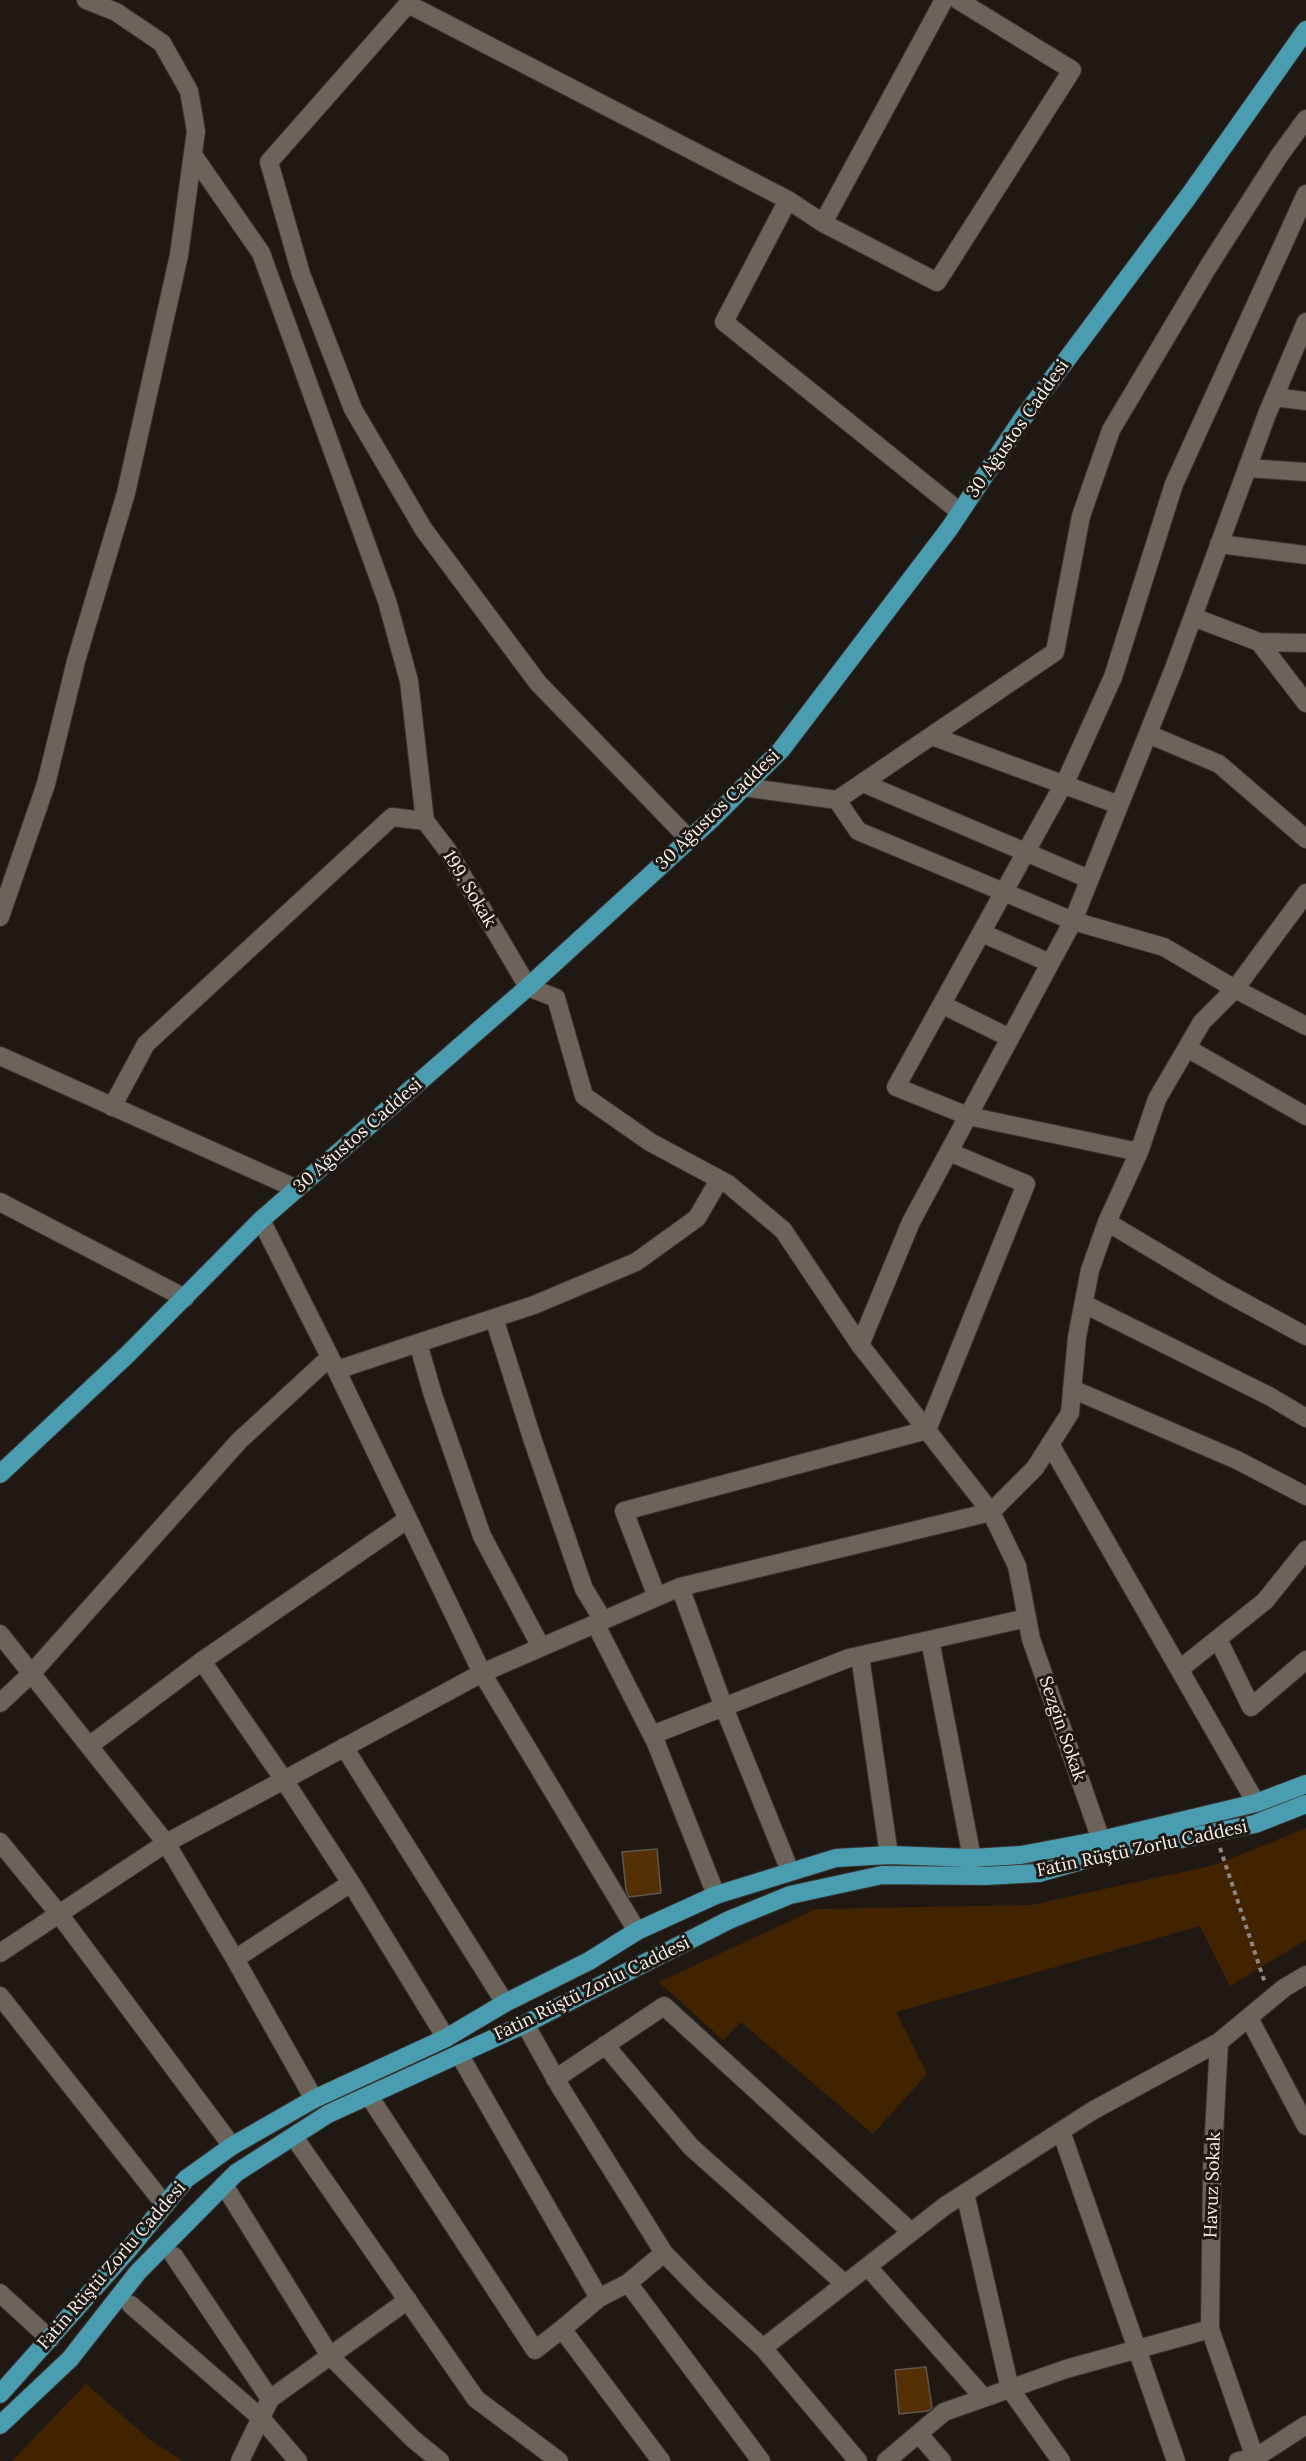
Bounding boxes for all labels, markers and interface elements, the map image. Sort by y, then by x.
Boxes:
street label: 30 Ağustos Caddesi [962,356,1074,502]
street label: 30 Ağustos Caddesi [652,745,784,875]
street label: 199. Sokak [438,847,500,931]
street label: 30 Ağustos Caddesi [289,1074,427,1198]
street label: Sezgin Sokak [1034,1674,1090,1784]
street label: Fatin Rüştü Zorlu Caddesi [1035,1816,1249,1882]
street label: Fatin Rüştü Zorlu Caddesi [491,1932,693,2046]
street label: Havuz Sokak [1200,2132,1226,2238]
street label: Fatin Rüştü Zorlu Caddesi [33,2178,191,2354]

